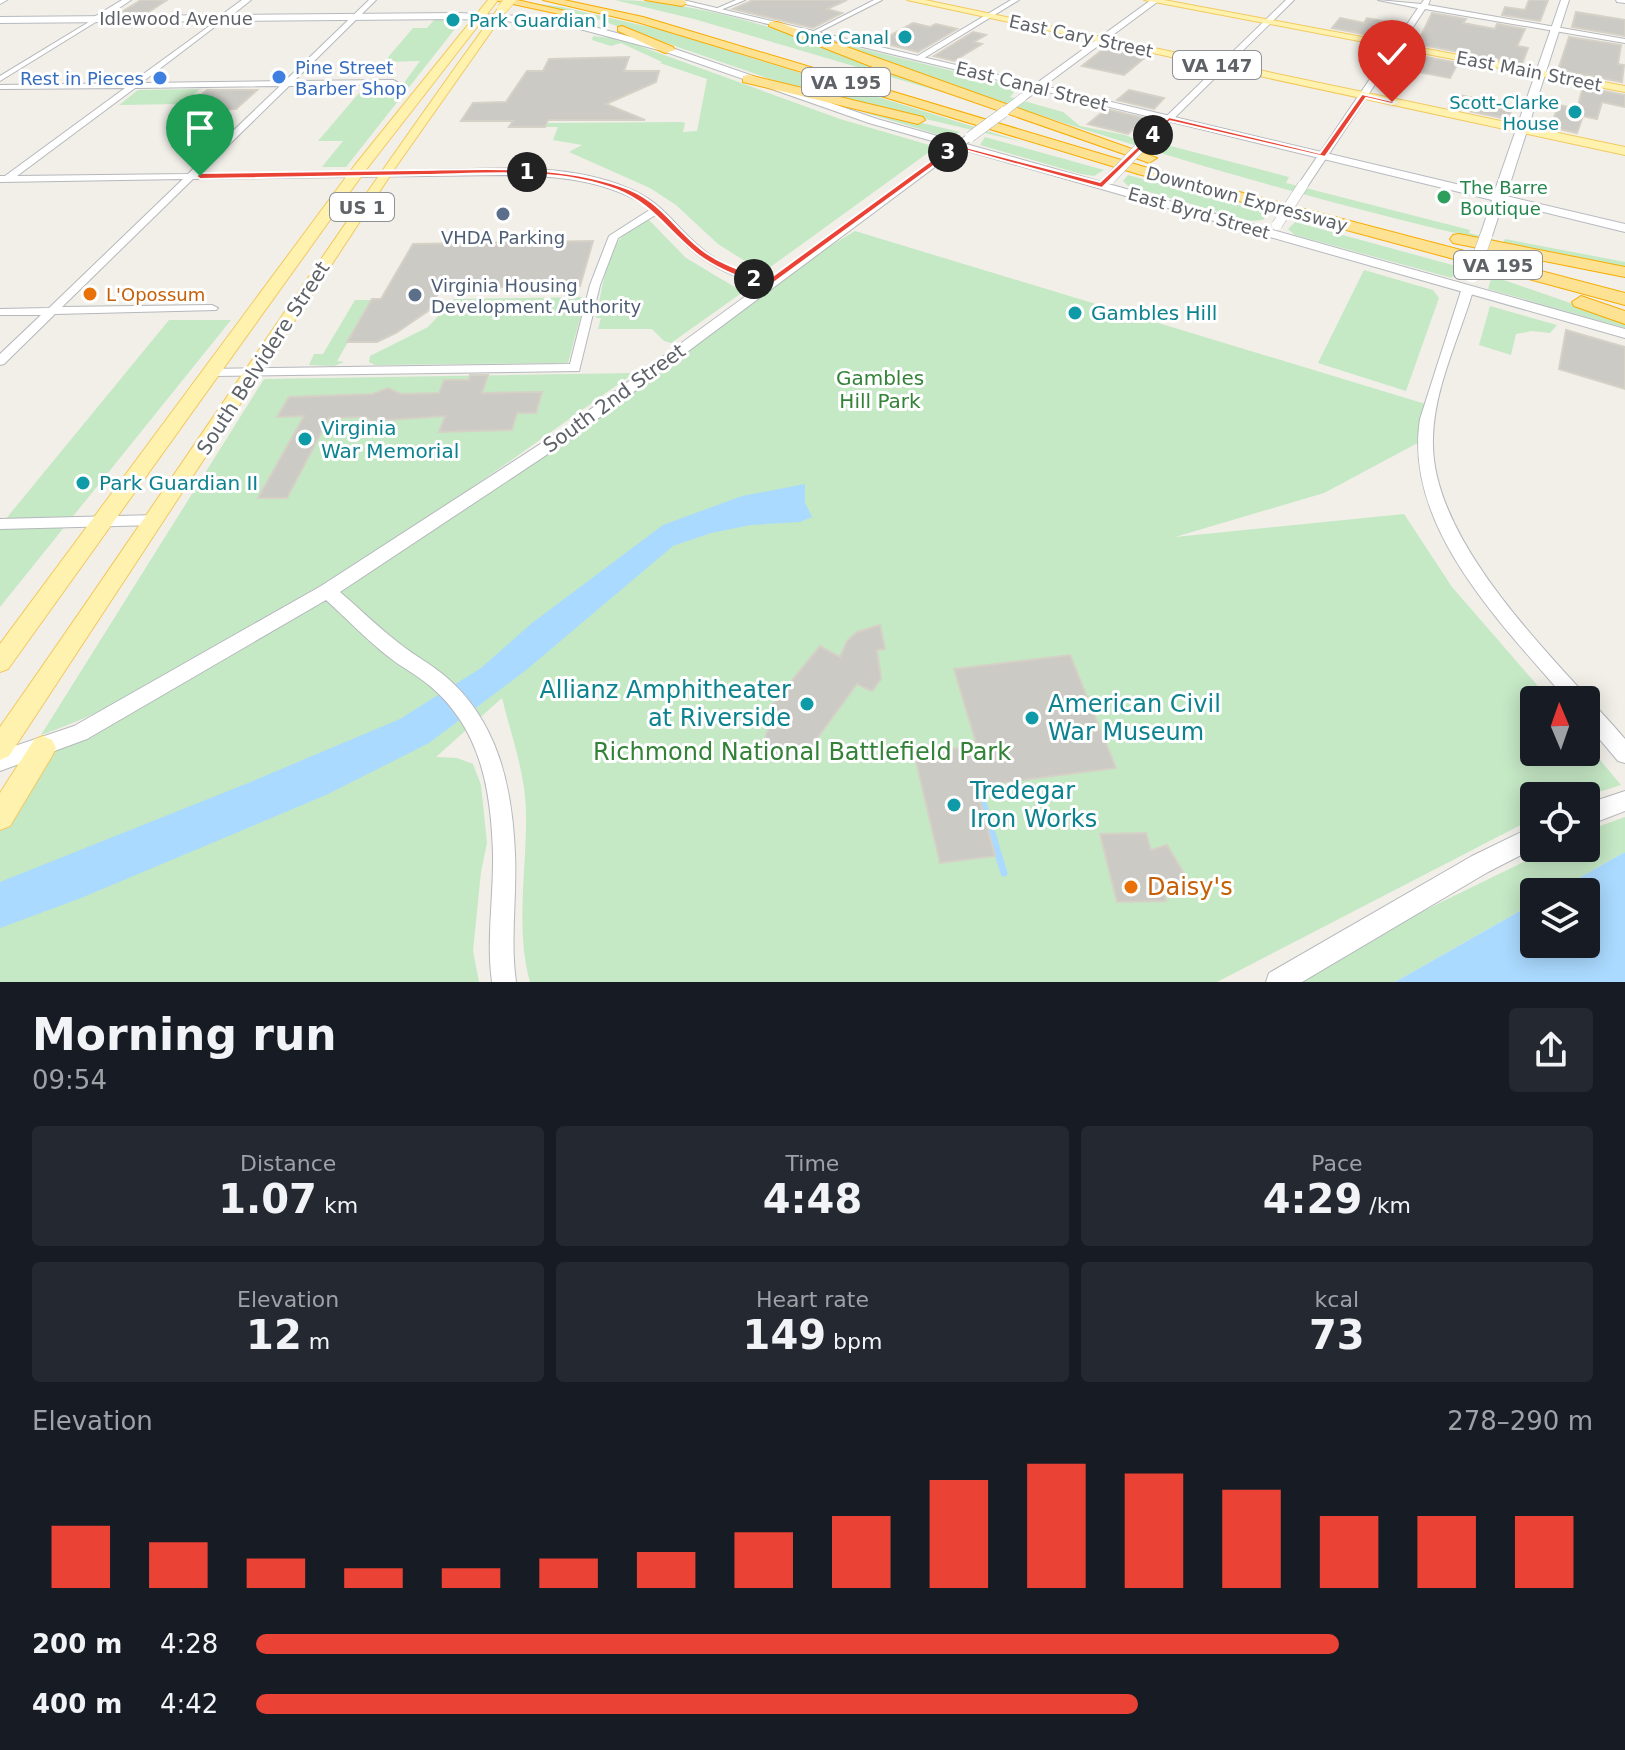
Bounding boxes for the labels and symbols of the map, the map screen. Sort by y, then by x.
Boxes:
street label: Idlewood Avenue [99,8,253,29]
place label: Park Guardian I [469,10,607,31]
street label: East Cary Street [1007,10,1155,62]
marker: Park Guardian I [444,11,462,29]
pin [1358,20,1426,102]
place label: One Canal [796,27,889,48]
marker: One Canal [896,28,914,46]
street label: East Main Street [1454,47,1604,95]
road number: VA 147 [1173,51,1261,79]
place label: Pine Street Barber Shop [295,57,407,99]
street label: East Canal Street [954,57,1110,115]
place label: Rest in Pieces [20,68,144,89]
marker: Pine Street Barber Shop [270,68,288,86]
road number: VA 195 [802,68,890,96]
marker: Rest in Pieces [151,69,169,87]
place label: Scott-Clarke House [1449,92,1559,134]
pin [166,94,234,176]
marker: Scott-Clarke House [1566,103,1584,121]
pin: 4 [1133,115,1173,155]
pin: 3 [928,132,968,172]
pin: 1 [507,152,547,192]
street label: Downtown Expressway [1144,162,1350,236]
place label: The Barre Boutique [1459,177,1548,219]
street label: East Byrd Street [1126,183,1272,243]
marker: The Barre Boutique [1435,188,1453,206]
road number: US 1 [330,193,394,221]
marker: VHDA Parking [494,205,512,223]
place label: VHDA Parking [441,227,565,248]
road number: VA 195 [1454,251,1542,279]
street label: South Belvidere Street [191,257,335,459]
pin: 2 [734,259,774,299]
place label: Virginia Housing Development Authority [431,275,642,317]
place label: L'Opossum [106,284,205,305]
marker: L'Opossum [81,285,99,303]
marker: Virginia Housing Development Authority [406,286,424,304]
place label: Gambles Hill [1091,301,1217,325]
marker: Gambles Hill [1066,304,1084,322]
street label: South 2nd Street [538,338,690,458]
park label: Gambles Hill Park [836,366,924,413]
place label: Virginia War Memorial [321,416,459,463]
marker: Virginia War Memorial [296,430,314,448]
place label: Park Guardian II [99,471,258,495]
marker: Park Guardian II [74,474,92,492]
place label: Allianz Amphitheater at Riverside [539,676,791,732]
north arrow [1520,686,1600,766]
place label: American Civil War Museum [1048,690,1221,746]
marker: Allianz Amphitheater at Riverside [798,695,816,713]
marker: American Civil War Museum [1023,709,1041,727]
park label: Richmond National Battlefield Park [593,738,1011,766]
place label: Tredegar Iron Works [969,777,1097,833]
marker: Tredegar Iron Works [945,796,963,814]
place label: Daisy's [1147,873,1233,901]
marker: Daisy's [1122,878,1140,896]

